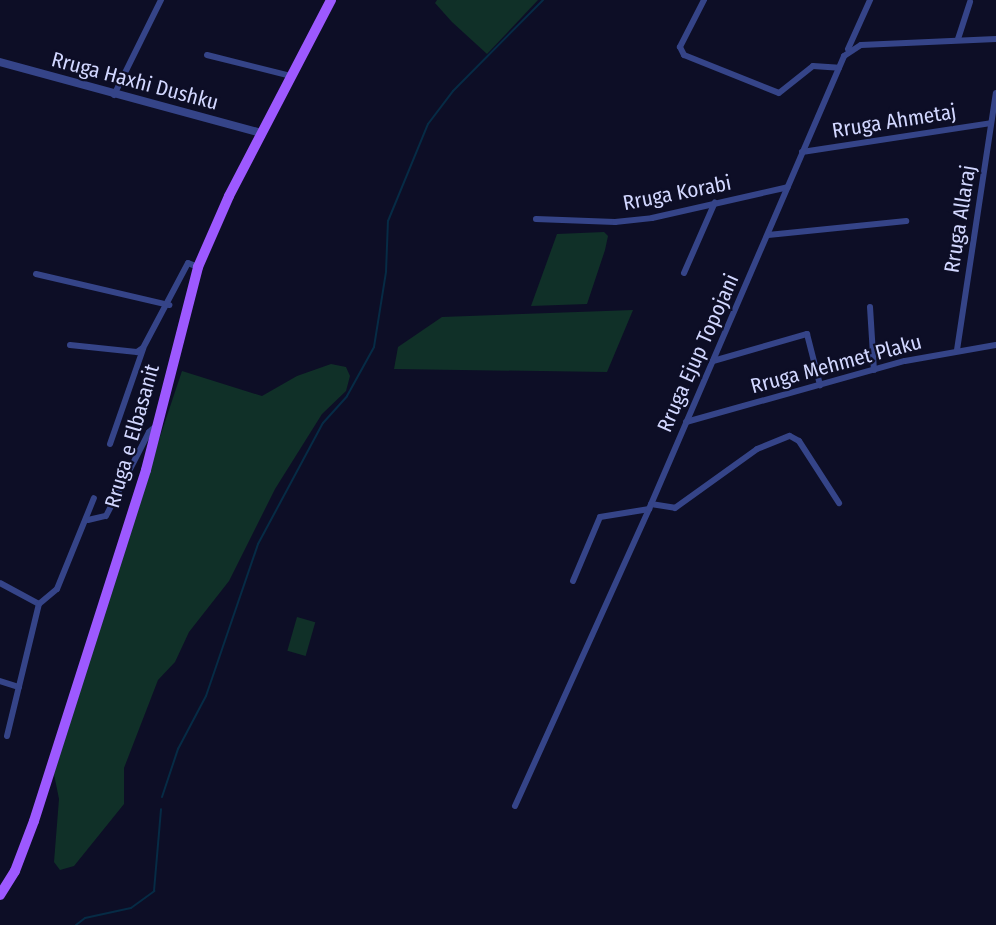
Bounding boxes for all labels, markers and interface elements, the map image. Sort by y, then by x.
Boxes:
street label: Rruga Haxhi Dushku [49,47,221,115]
street label: Rruga Ahmetaj [830,99,958,143]
street label: Rruga Allaraj [939,163,981,275]
street label: Rruga Korabi [621,170,733,216]
street label: Rruga Ejup Topojani [652,270,744,436]
street label: Rruga Mehmet Plaku [748,329,924,399]
street label: Rruga e Elbasanit [99,361,165,511]

